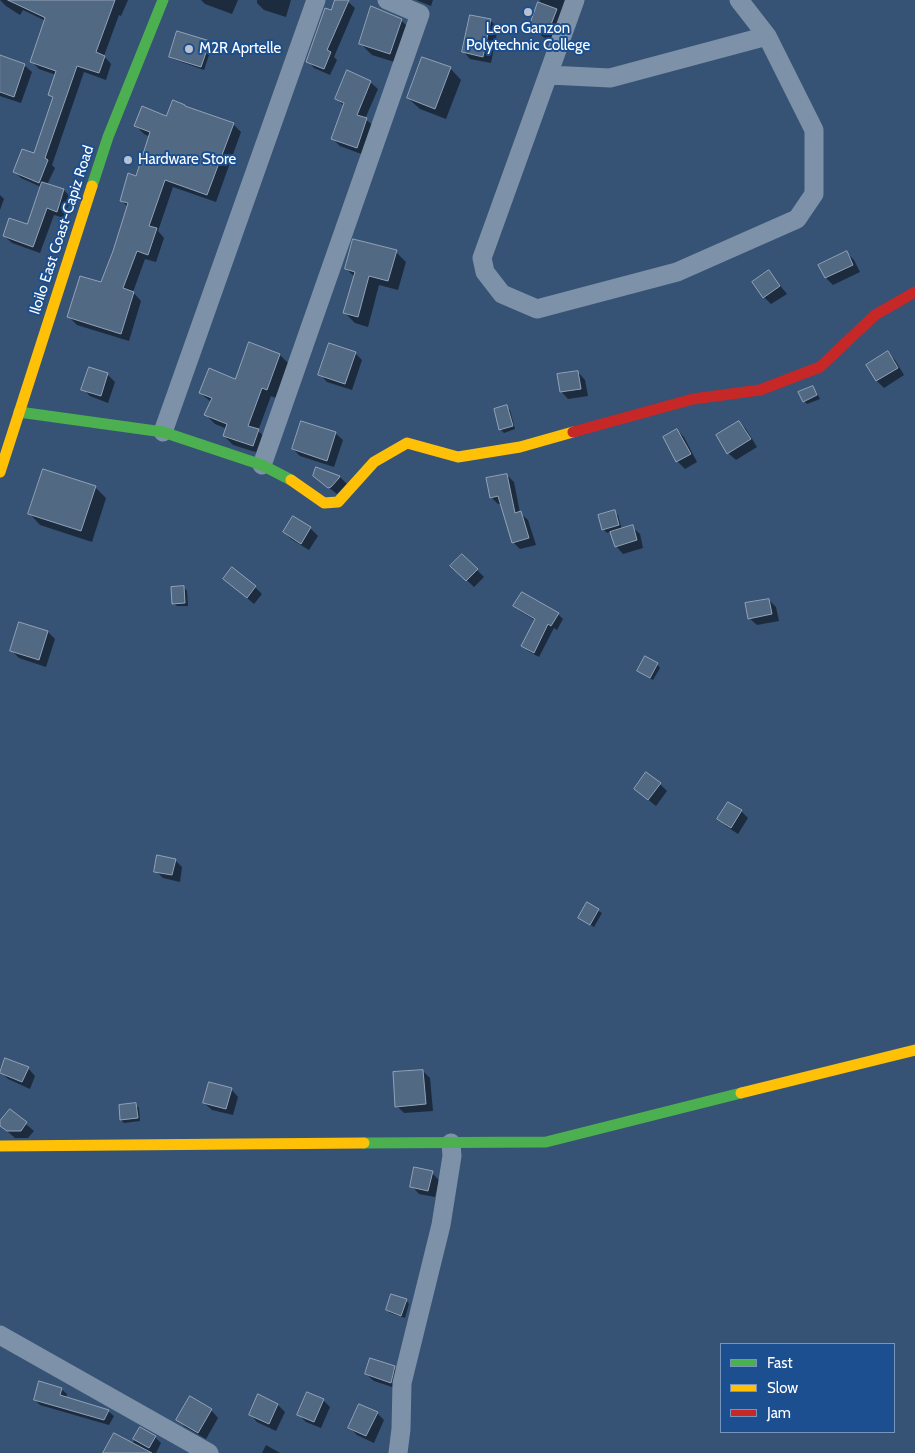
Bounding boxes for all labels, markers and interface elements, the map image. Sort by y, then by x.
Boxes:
marker: Leon Ganzon Polytechnic College [522,6,534,18]
place label: Leon Ganzon Polytechnic College [466,20,590,55]
place label: M2R Aprtelle [199,40,281,58]
marker: M2R Aprtelle [183,43,195,55]
street label: Iloilo East Coast-Capiz Road [26,143,98,317]
place label: Hardware Store [138,151,236,169]
marker: Hardware Store [122,154,134,166]
legend [720,1343,895,1433]
text: Fast [767,1354,792,1372]
text: Slow [767,1379,798,1397]
text: Jam [767,1404,791,1422]

